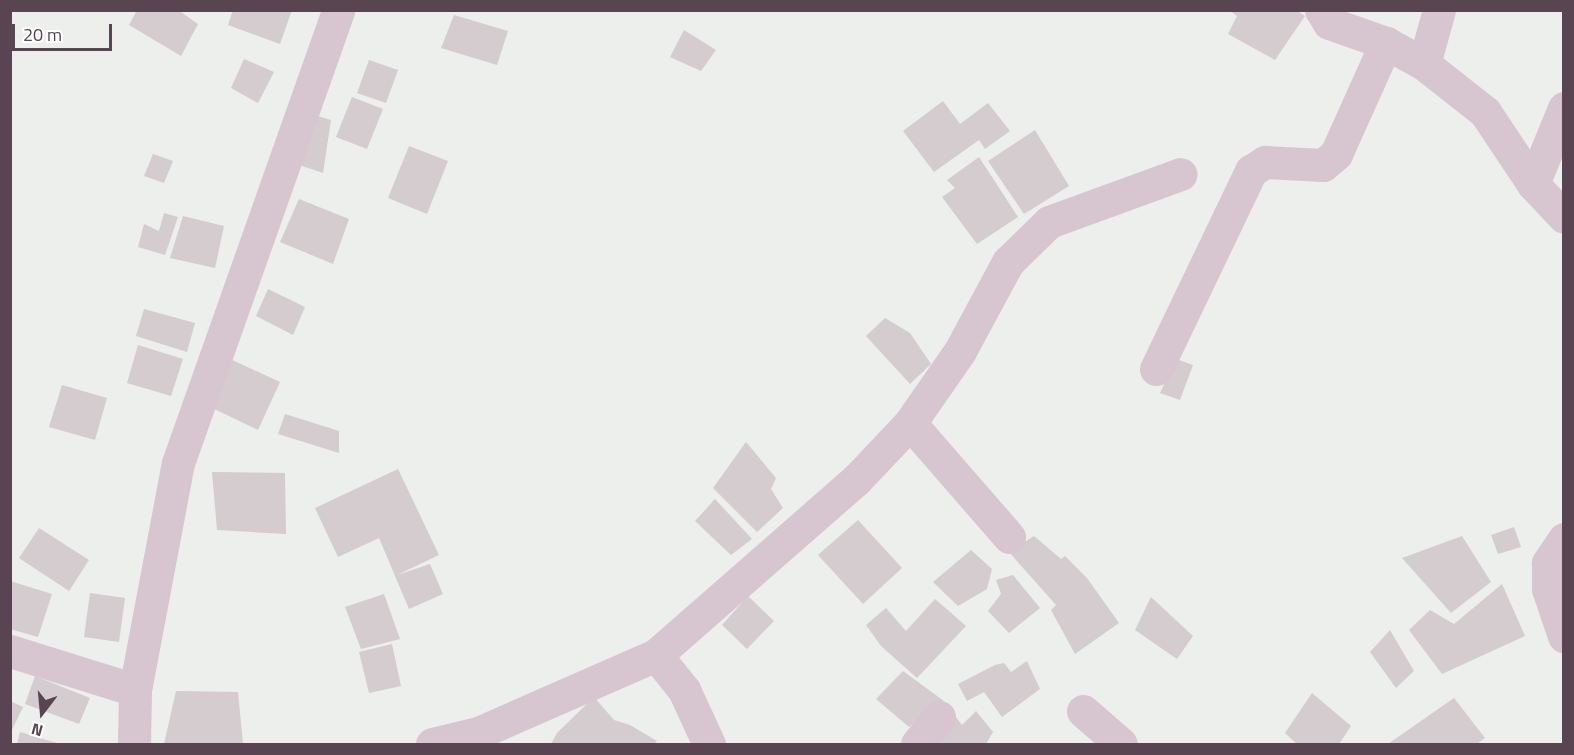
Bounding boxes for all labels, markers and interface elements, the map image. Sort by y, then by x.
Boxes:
scale bar [15,12,116,50]
text: 20 m [23,21,62,48]
north arrow [12,683,72,743]
text: N [28,717,46,743]

